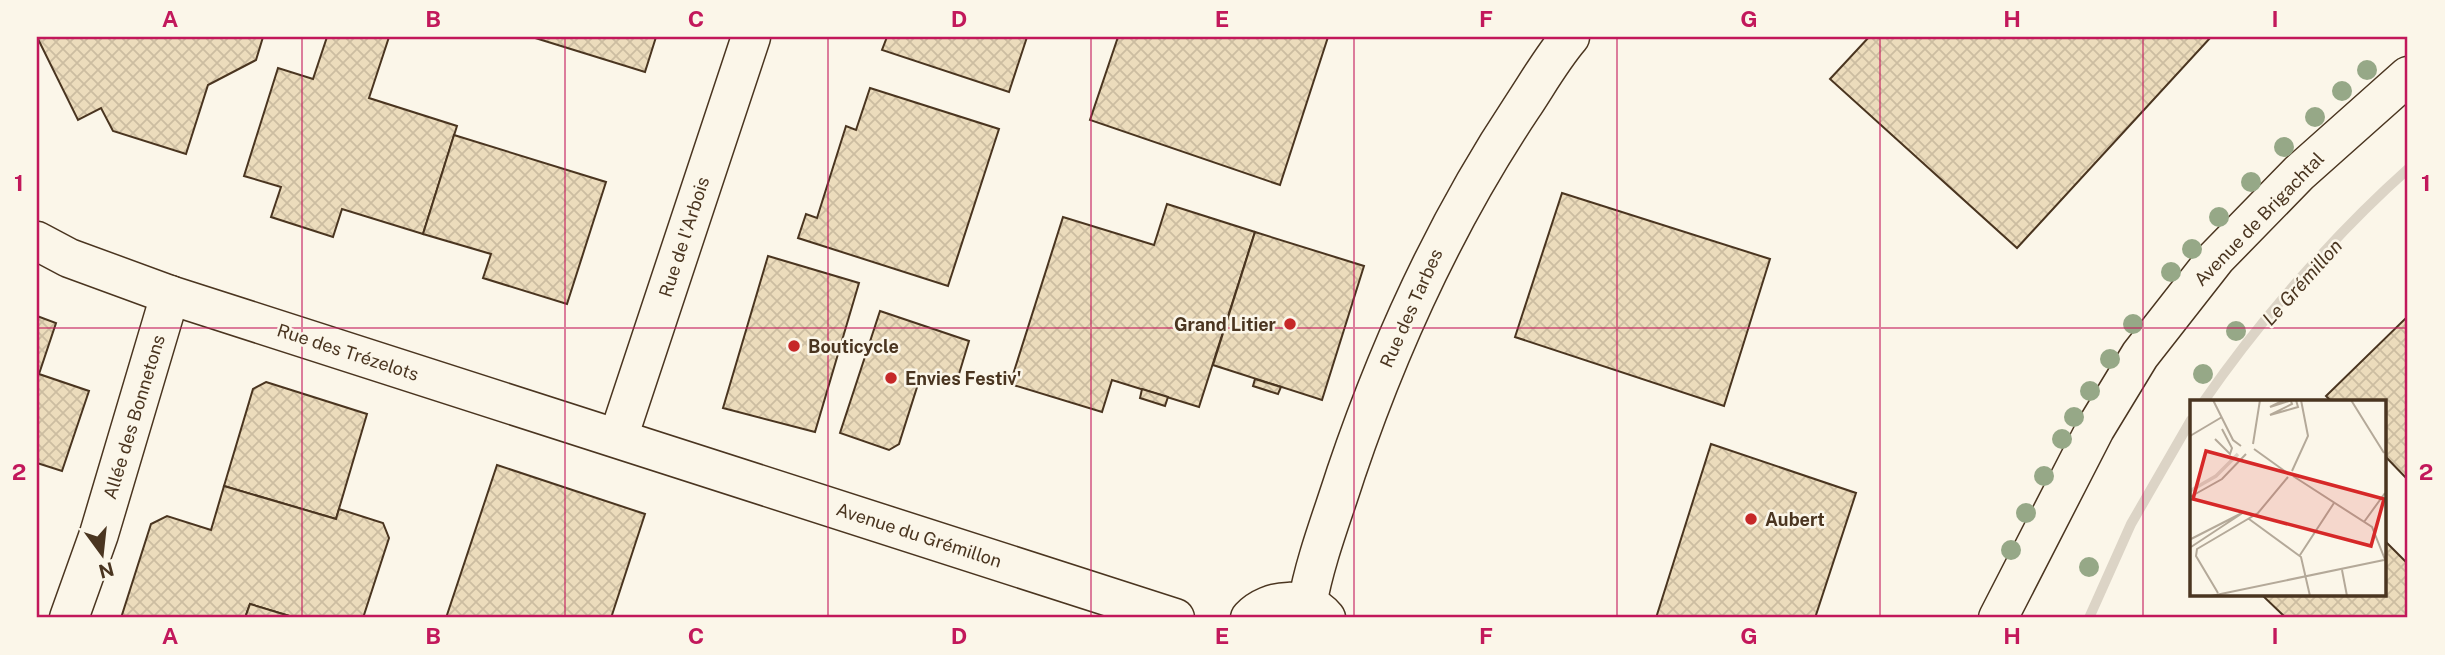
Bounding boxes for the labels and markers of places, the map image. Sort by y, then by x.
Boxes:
place label: Grand Litier [1174,314,1277,335]
marker: Grand Litier [1282,316,1298,332]
place label: Bouticycle [808,336,899,357]
marker: Bouticycle [786,338,802,354]
place label: Envies Festiv' [905,368,1021,389]
marker: Envies Festiv' [883,370,899,386]
place label: Aubert [1765,509,1825,530]
marker: Aubert [1743,511,1759,527]

